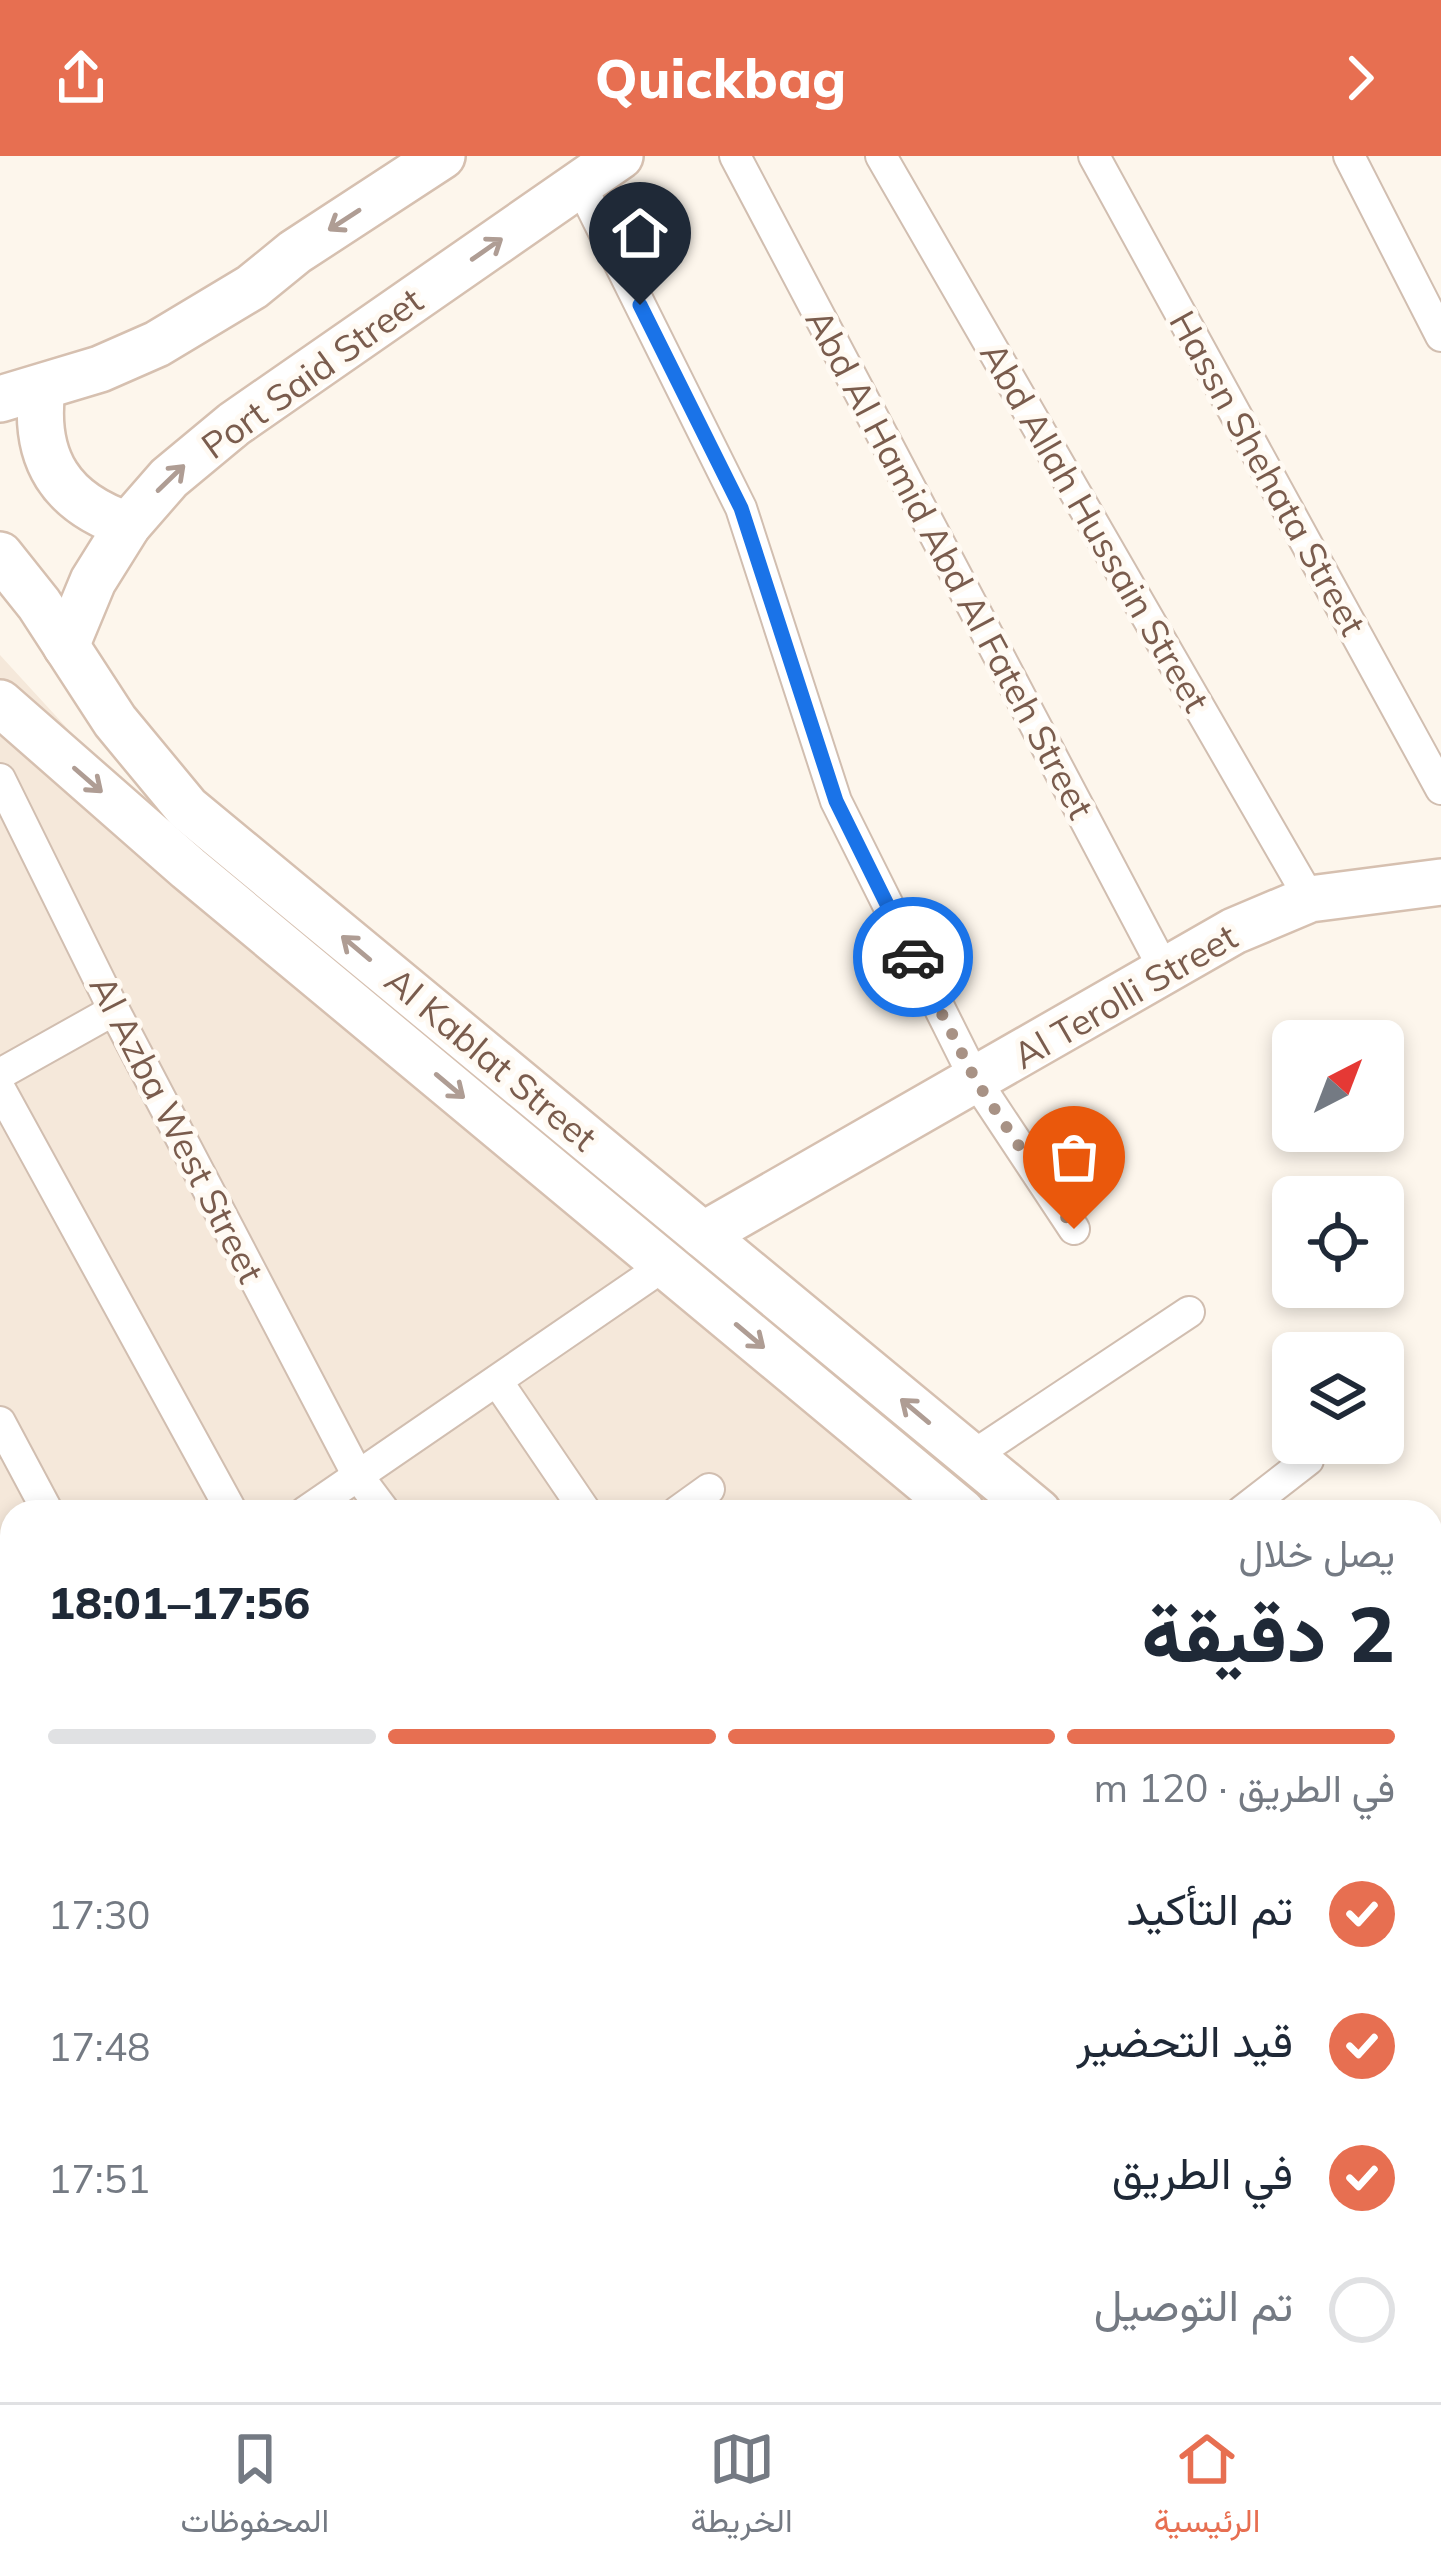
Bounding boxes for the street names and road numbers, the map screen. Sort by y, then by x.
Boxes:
street label: Port Said Street [192,277,431,468]
street label: Abd Al Hamid Abd Al Fateh Street [797,301,1104,826]
street label: Hassn Shehata Street [1160,303,1376,643]
street label: Abd Allah Hussain Street [971,334,1220,719]
street label: Al Terolli Street [1005,913,1245,1078]
street label: Al Kablat Street [376,957,606,1160]
street label: Al Azba West Street [80,968,274,1290]

